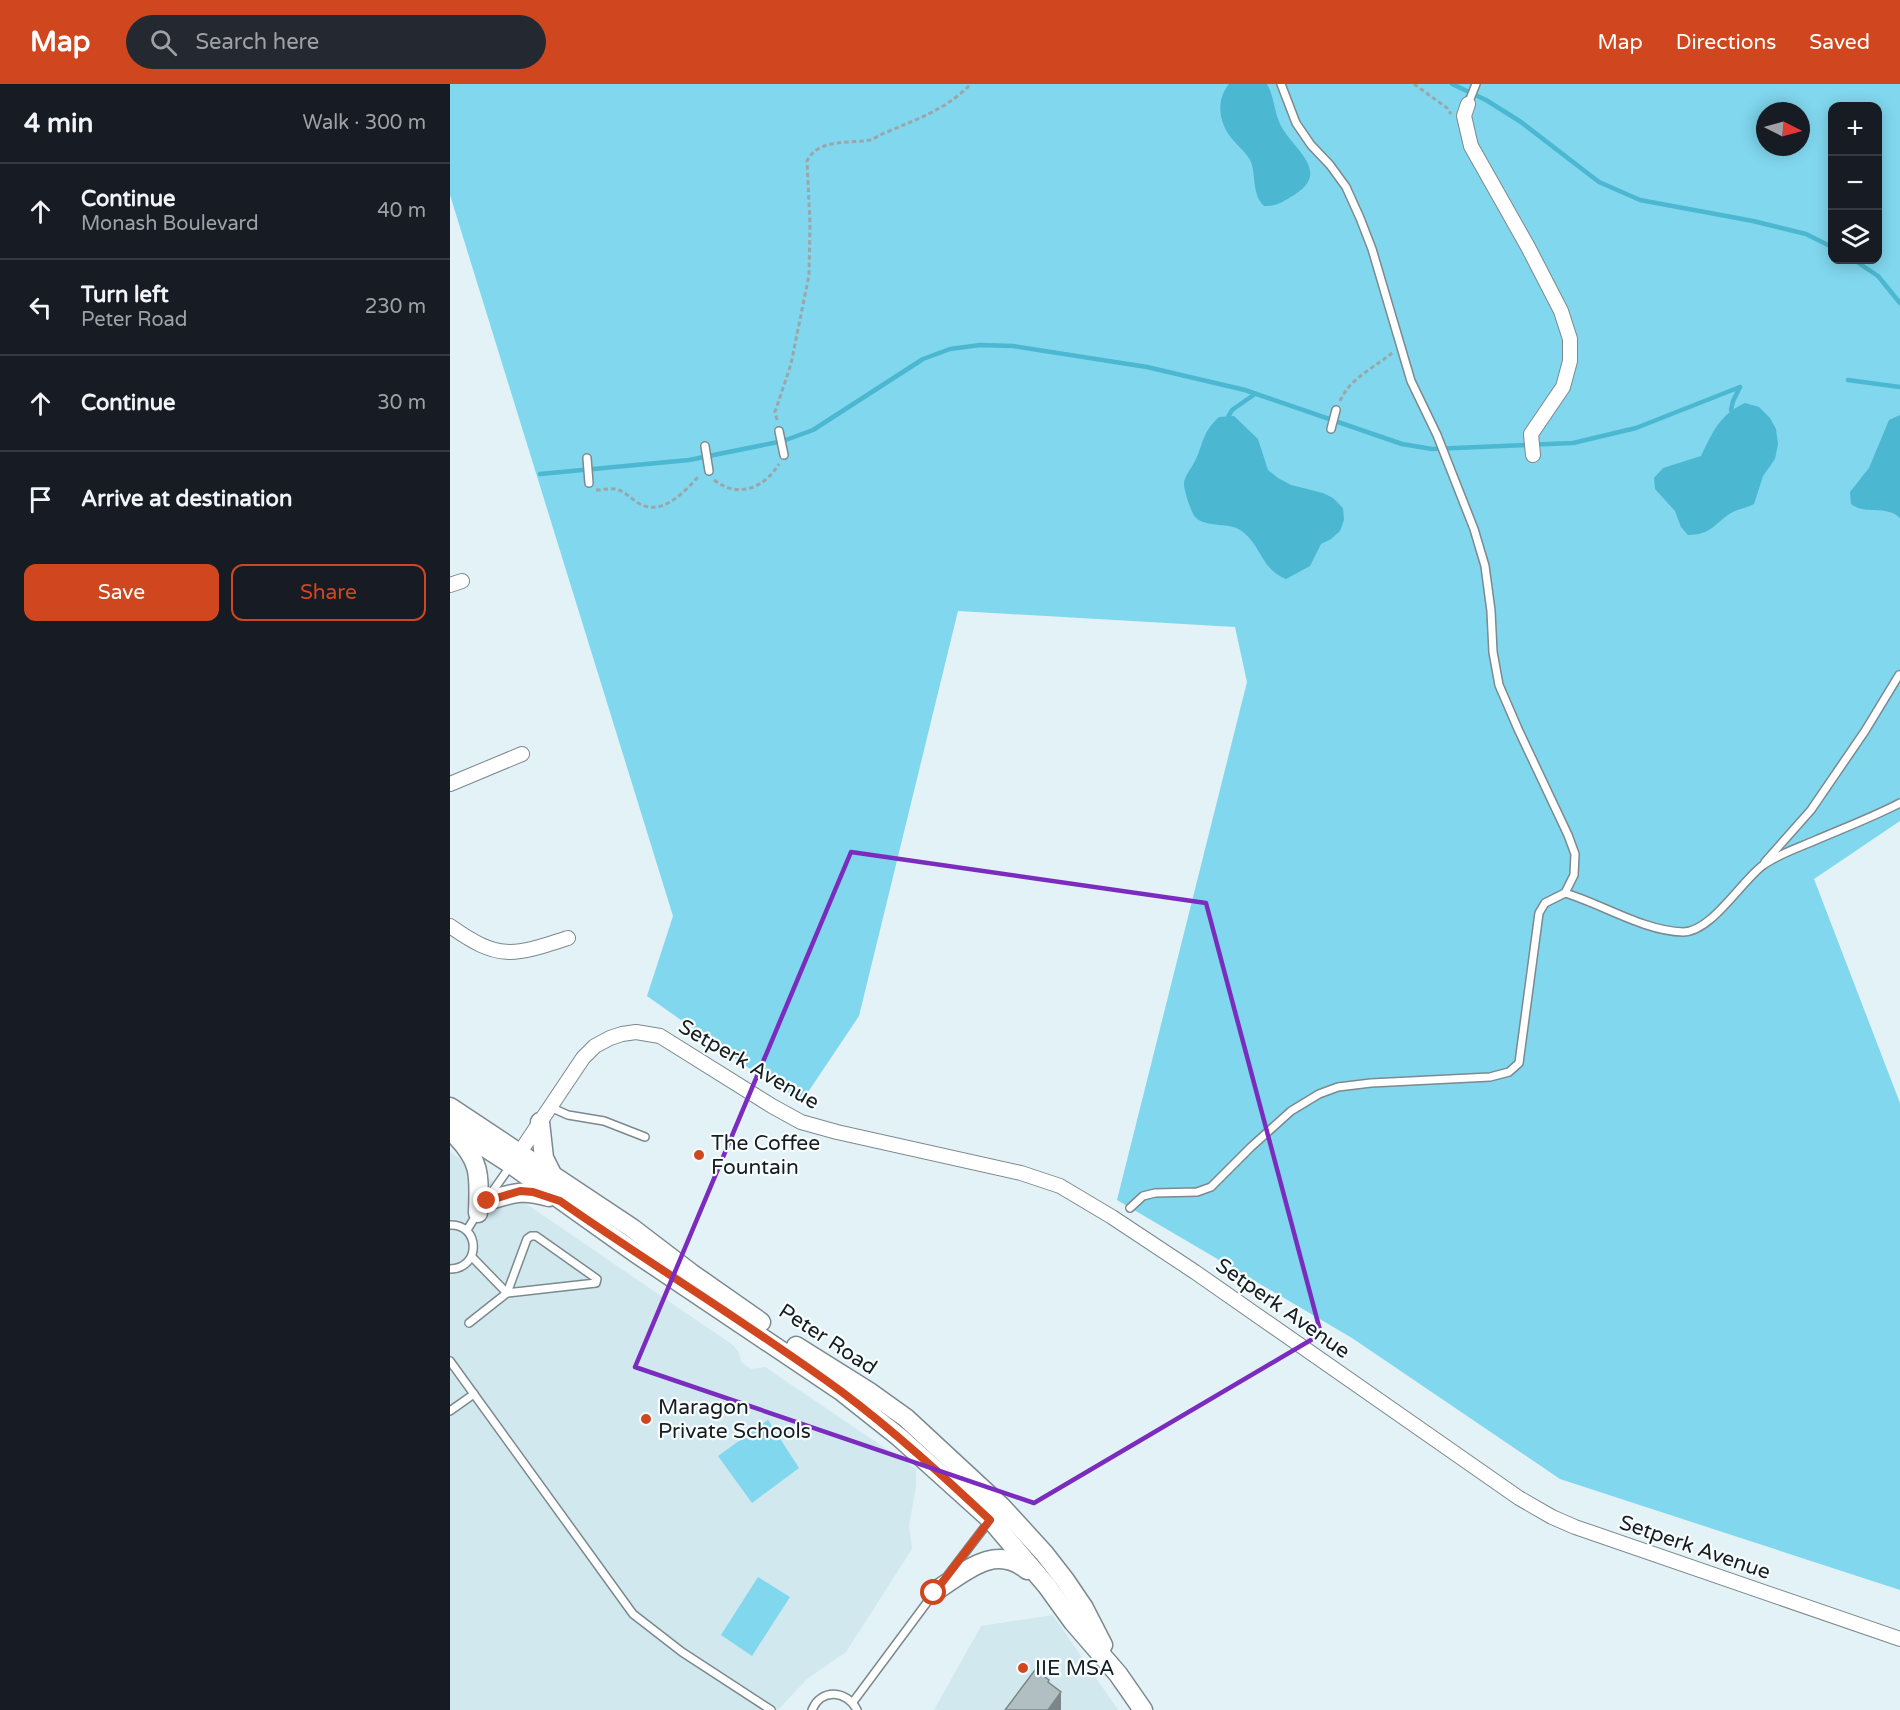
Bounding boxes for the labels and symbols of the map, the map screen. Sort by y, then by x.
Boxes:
north arrow [1756,102,1810,156]
street label: Setperk Avenue [674,1014,824,1115]
place label: The Coffee Fountain [711,1131,820,1180]
marker: The Coffee Fountain [692,1148,706,1162]
route end [473,1187,499,1213]
street label: Setperk Avenue [1211,1253,1355,1364]
street label: Peter Road [774,1299,881,1380]
place label: Maragon Private Schools [658,1395,811,1444]
marker: Maragon Private Schools [639,1412,653,1426]
street label: Setperk Avenue [1616,1510,1774,1585]
route start [920,1579,946,1605]
place label: IIE MSA [1035,1656,1115,1681]
marker: IIE MSA [1016,1661,1030,1675]

